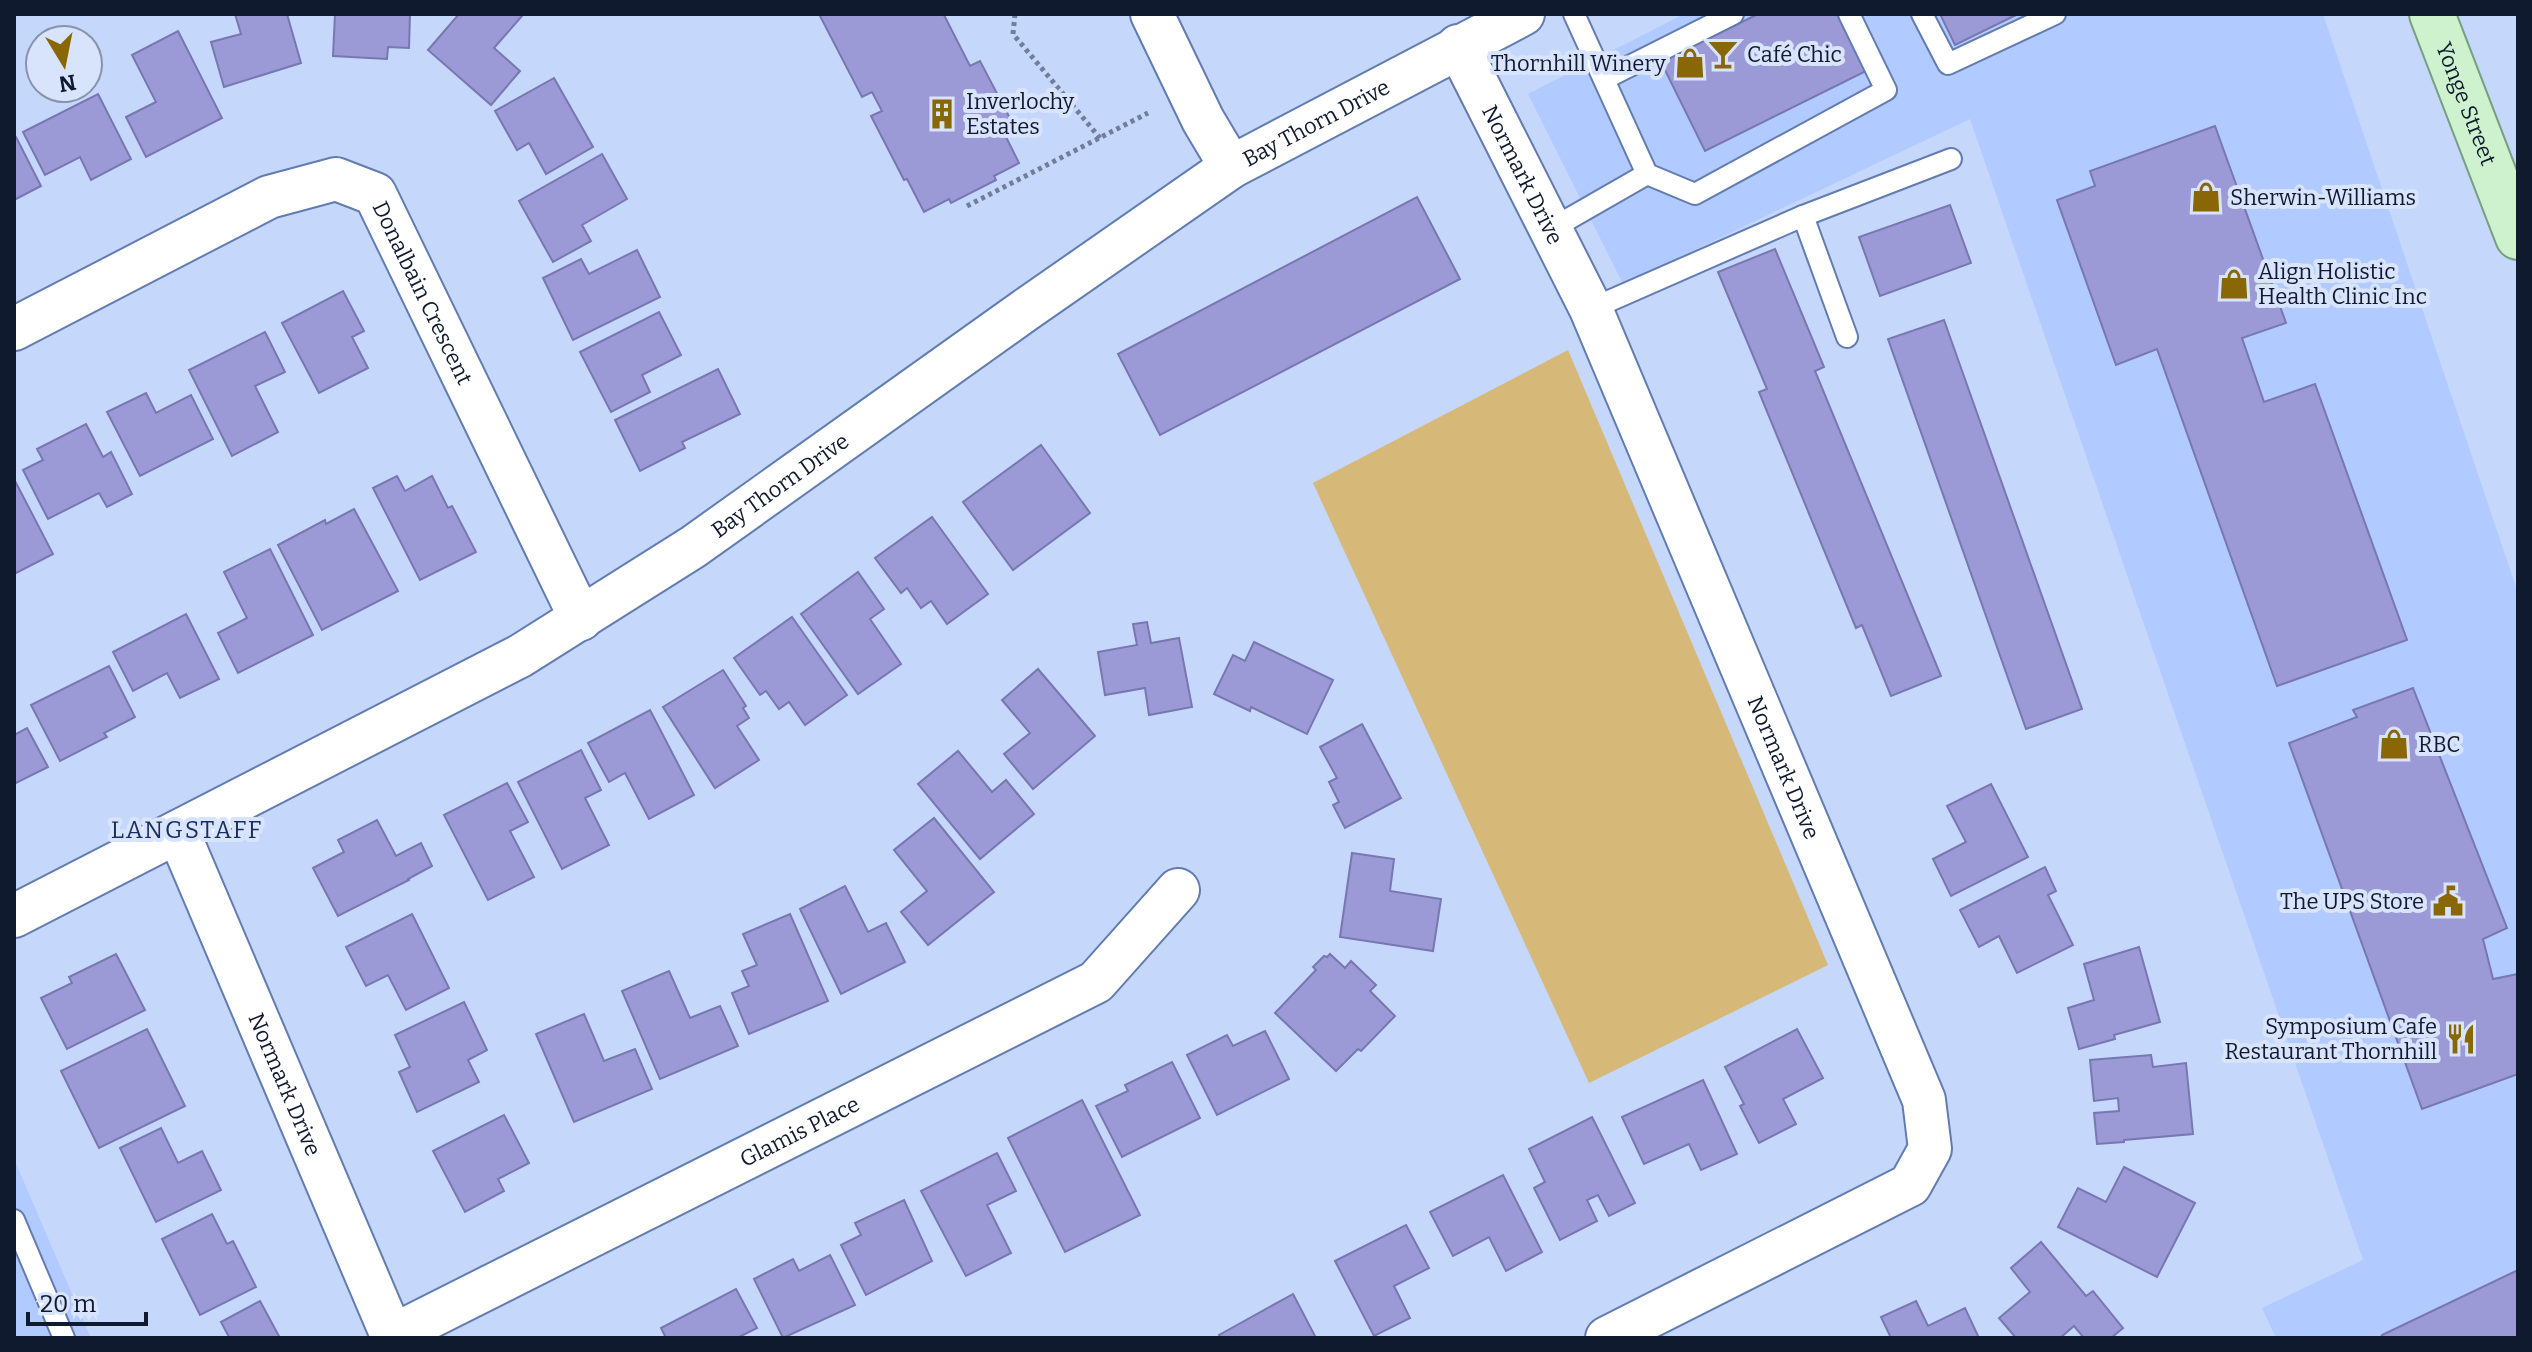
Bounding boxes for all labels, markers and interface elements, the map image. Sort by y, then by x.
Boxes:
north arrow [24,24,104,104]
bar icon: Café Chic [1706,37,1740,71]
street label: Yonge Street [2430,38,2502,169]
place label: Café Chic [1747,41,1842,68]
shop icon: Thornhill Winery [1673,46,1707,80]
place label: Thornhill Winery [1491,50,1666,77]
text: N [57,68,78,98]
street label: Bay Thorn Drive [1238,73,1394,172]
place label: Inverlochy Estates [966,88,1075,140]
building icon: Inverlochy Estates [925,97,959,131]
street label: Normark Drive [1476,101,1569,249]
shop icon: Sherwin-Williams [2189,180,2223,214]
place label: Sherwin-Williams [2230,184,2416,211]
street label: Donalbain Crescent [367,197,478,389]
place label: Align Holistic Health Clinic Inc [2258,258,2427,310]
shop icon: Align Holistic Health Clinic Inc [2217,267,2251,301]
street label: Bay Thorn Drive [706,427,854,544]
street label: Normark Drive [1741,692,1826,843]
shop icon: RBC [2377,727,2411,761]
place label: RBC [2418,731,2460,758]
district label: LANGSTAFF [111,816,263,844]
public building icon: The UPS Store [2431,884,2465,918]
place label: The UPS Store [2280,888,2424,915]
street label: Normark Drive [242,1009,327,1160]
place label: Symposium Cafe Restaurant Thornhill [2224,1013,2437,1065]
restaurant icon: Symposium Cafe Restaurant Thornhill [2444,1022,2478,1056]
street label: Glamis Place [735,1090,864,1173]
scale bar [28,1276,146,1326]
text: 20 m [40,1290,96,1318]

